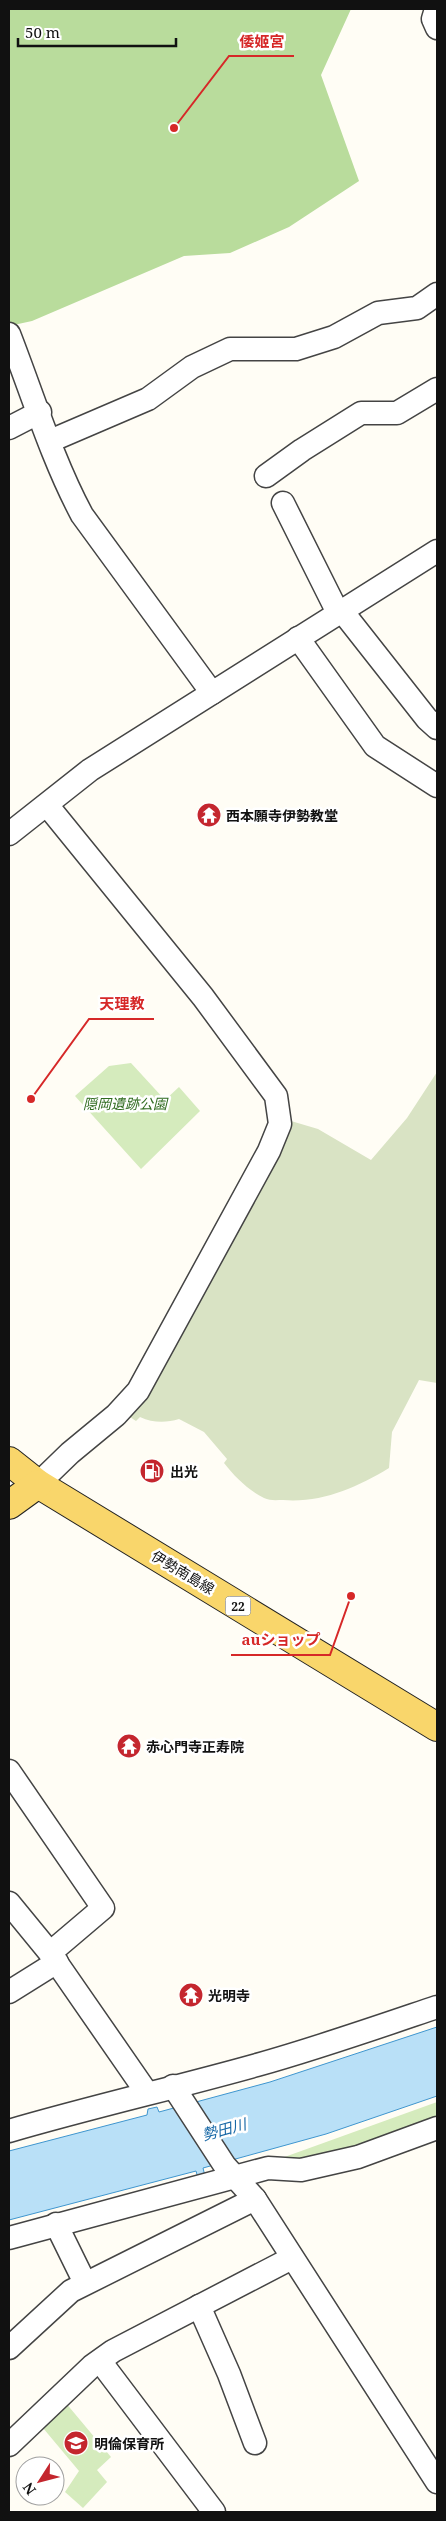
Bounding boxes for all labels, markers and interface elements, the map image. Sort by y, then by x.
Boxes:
scale bar [18,15,175,47]
text: 50 m [25,22,60,42]
callout: 倭姬宮 [229,26,294,56]
text: 倭姬宮 [239,31,285,51]
temple icon: 西本願寺伊勢教堂 [196,802,222,828]
place label: 西本願寺伊勢教堂 [226,806,338,825]
callout: 天理教 [89,989,154,1019]
text: 天理教 [99,993,145,1013]
park label: 隠岡遺跡公園 [83,1094,169,1113]
fuel station icon: 出光 [139,1458,165,1484]
place label: 出光 [170,1462,198,1481]
street label: 伊勢南島線 [148,1546,218,1598]
road number: 22 [226,1596,250,1615]
callout: auショップ [231,1625,330,1655]
text: auショップ [241,1629,321,1649]
temple icon: 赤心門寺正寿院 [116,1733,142,1759]
place label: 赤心門寺正寿院 [146,1737,244,1756]
temple icon: 光明寺 [178,1982,204,2008]
place label: 光明寺 [208,1986,250,2005]
water label: 勢田川 [200,2113,250,2144]
school or university icon: 明倫保育所 [63,2430,89,2456]
place label: 明倫保育所 [94,2434,164,2453]
north arrow [15,2456,65,2506]
text: N [18,2479,40,2499]

